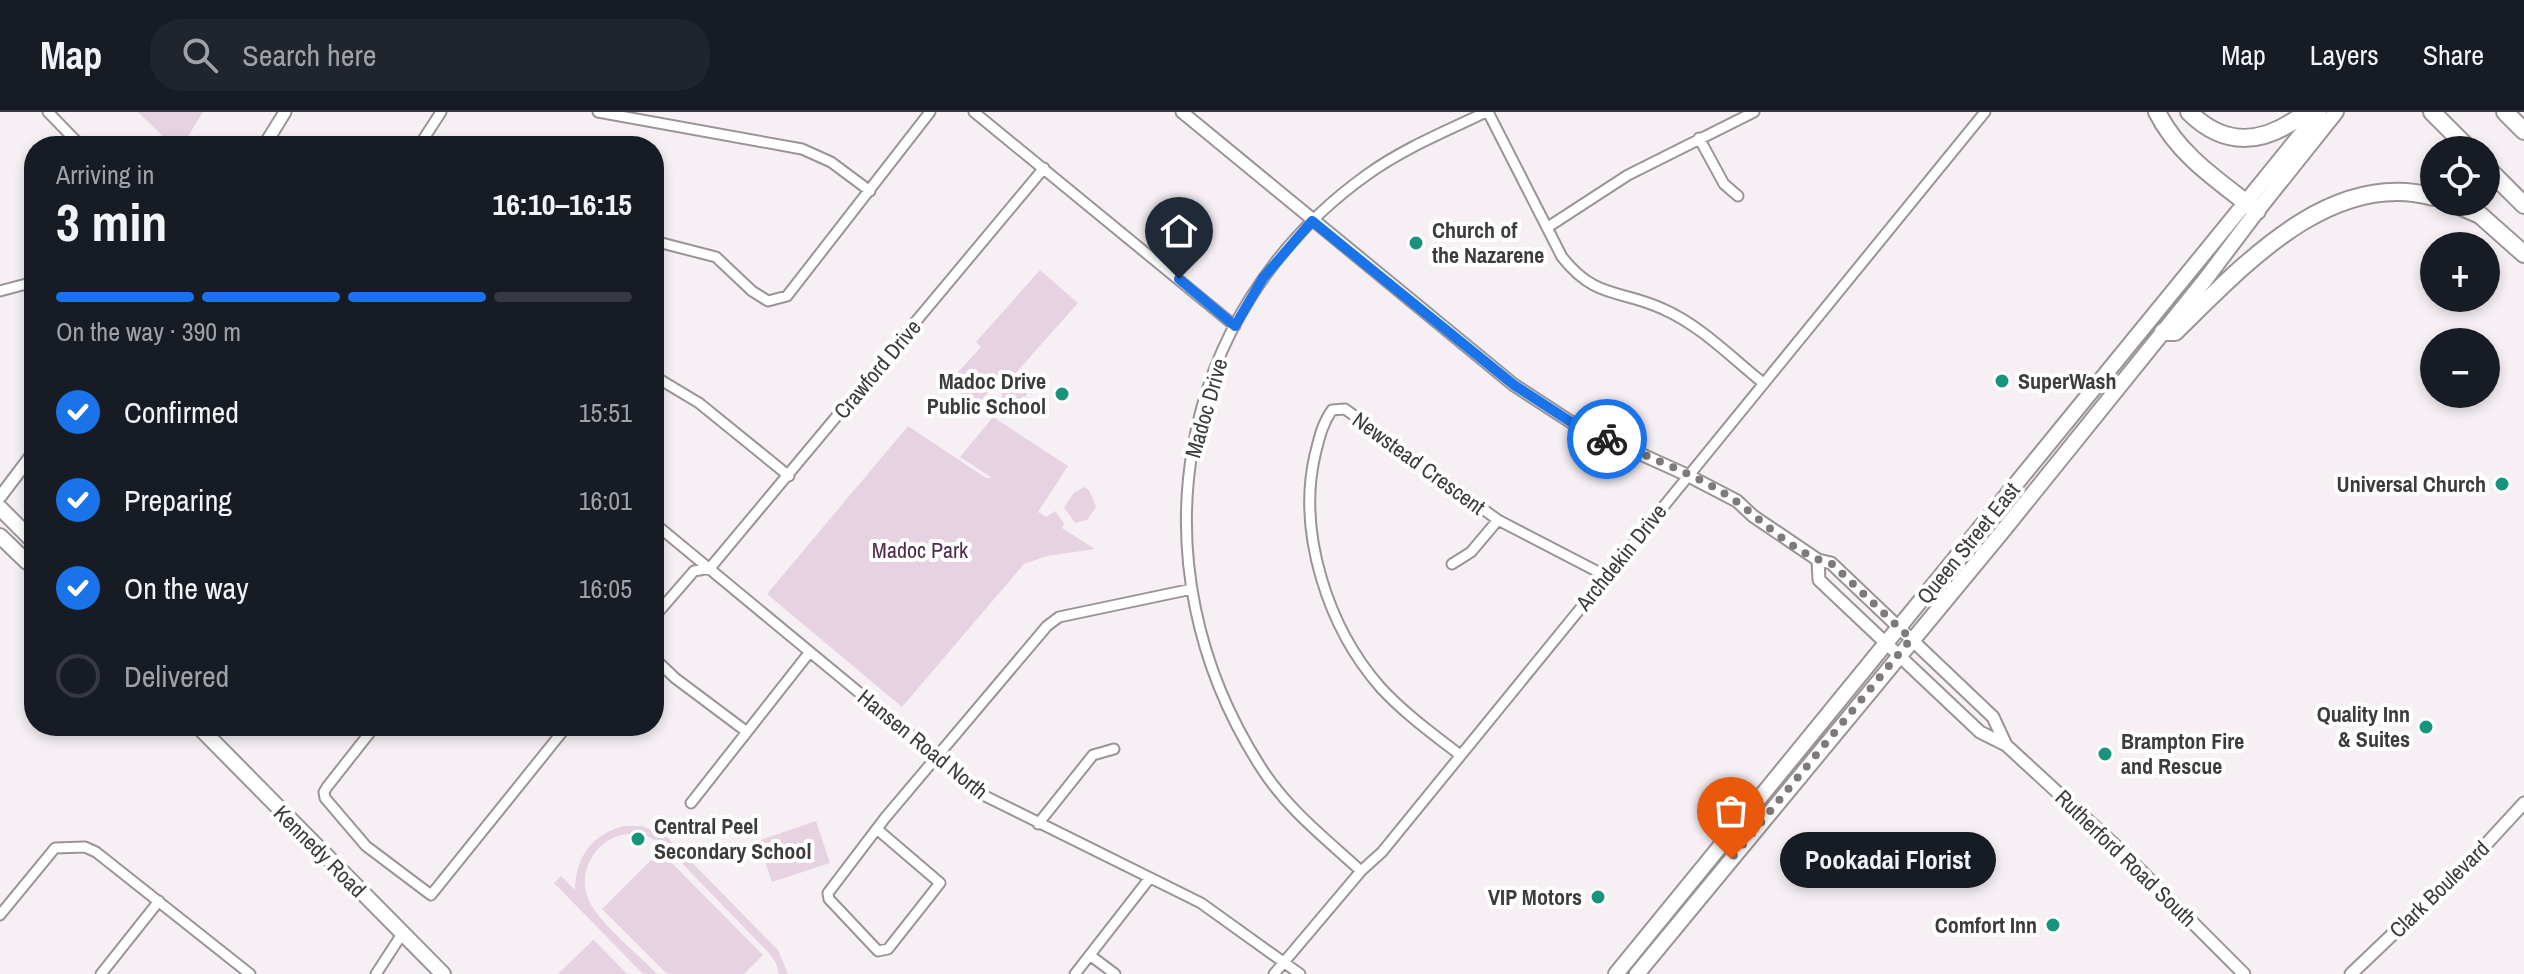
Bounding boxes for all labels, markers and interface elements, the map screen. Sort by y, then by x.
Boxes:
search box [150,19,710,91]
text: Map [40,30,102,81]
icon: search [178,33,222,77]
text: Search here [242,35,376,75]
text: Map [2221,36,2266,74]
text: Layers [2310,36,2379,74]
text: Share [2423,36,2484,74]
map controls [2420,136,2500,408]
button: locate [2420,136,2500,216]
text: Arriving in [56,157,154,192]
text: 16:10–16:15 [493,184,632,224]
text: 3 min [56,187,167,257]
pin [1145,197,1213,279]
icon: home [1157,209,1201,253]
place label: Church of the Nazarene [1432,215,1544,270]
button: + [2420,232,2500,312]
marker: Church of the Nazarene [1407,234,1425,252]
street label: Crawford Drive [827,313,927,425]
text: On the way · 390 m [56,314,241,349]
button: − [2420,328,2500,408]
street label: Madoc Drive [1177,355,1235,461]
place label: Madoc Drive Public School [927,366,1046,421]
place label: SuperWash [2018,366,2117,396]
marker: SuperWash [1993,372,2011,390]
marker: Madoc Drive Public School [1053,385,1071,403]
icon: check [56,390,100,434]
text: Confirmed [124,392,239,432]
text: 15:51 [579,395,632,430]
courier [1567,399,1647,479]
street label: Newstead Crescent [1347,405,1491,521]
icon: bike [1585,417,1629,461]
place label: Universal Church [2337,469,2486,499]
marker: Universal Church [2493,475,2511,493]
street label: Queen Street East [1910,476,2026,610]
icon: check [56,478,100,522]
text: Preparing [124,480,232,520]
text: 16:01 [579,483,632,518]
street label: Archdekin Drive [1568,497,1673,617]
park label: Madoc Park [872,535,969,565]
icon: check [56,566,100,610]
text: On the way [124,568,248,608]
text: 16:05 [579,571,632,606]
text: Delivered [124,656,229,696]
street label: Hansen Road North [852,682,994,806]
place label: Quality Inn & Suites [2317,699,2410,754]
marker: Quality Inn & Suites [2417,718,2435,736]
place label: Brampton Fire and Rescue [2121,726,2244,781]
marker: Brampton Fire and Rescue [2096,745,2114,763]
pin [1697,777,1765,859]
street label: Rutherford Road South [2049,783,2203,933]
icon: bag [1709,789,1753,833]
street label: Kennedy Road [267,798,373,904]
place label: Central Peel Secondary School [654,811,811,866]
marker: Central Peel Secondary School [629,830,647,848]
callout: Pookadai Florist [1779,831,1995,887]
street label: Clark Boulevard [2382,834,2496,944]
text: Pookadai Florist [1805,842,1971,877]
place label: VIP Motors [1488,882,1582,912]
marker: VIP Motors [1589,888,1607,906]
place label: Comfort Inn [1935,910,2037,940]
marker: Comfort Inn [2044,916,2062,934]

